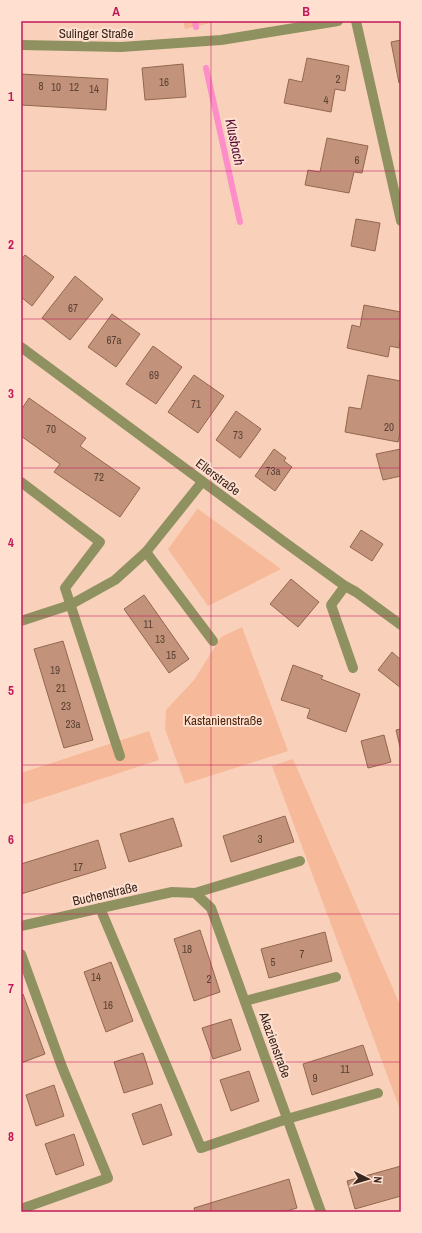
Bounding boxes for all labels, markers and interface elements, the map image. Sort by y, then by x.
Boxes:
text: A [112,3,120,20]
text: B [302,3,310,20]
street label: Sulinger Straße [59,25,133,42]
house number: 2 [335,72,341,86]
house number: 16 [159,75,169,89]
house number: 8 [38,79,44,93]
house number: 10 [51,80,61,94]
house number: 12 [69,80,79,94]
house number: 14 [89,82,99,96]
text: 1 [8,88,14,105]
house number: 4 [323,93,329,107]
water label: Klusbach [221,117,249,167]
house number: 6 [354,153,360,167]
text: 2 [8,236,14,253]
house number: 67 [68,301,78,315]
house number: 67a [106,333,122,347]
house number: 69 [149,368,159,382]
text: 3 [8,385,14,402]
house number: 71 [191,397,201,411]
house number: 20 [384,420,394,434]
house number: 70 [46,422,56,436]
house number: 73 [233,428,243,442]
street label: Ellerstraße [192,455,244,499]
house number: 73a [265,464,281,478]
house number: 72 [94,470,104,484]
text: 4 [8,534,14,551]
house number: 11 [143,617,153,631]
house number: 13 [155,632,165,646]
house number: 15 [166,648,176,662]
house number: 19 [50,663,60,677]
house number: 21 [56,681,66,695]
text: 5 [8,682,14,699]
house number: 23 [61,699,71,713]
park label: Kastanienstraße [184,712,262,729]
house number: 23a [65,717,81,731]
text: 6 [8,831,14,848]
house number: 3 [257,832,263,846]
house number: 17 [73,860,83,874]
street label: Buchenstraße [71,878,139,910]
house number: 18 [182,942,192,956]
house number: 7 [299,947,305,961]
house number: 5 [270,955,276,969]
house number: 14 [91,970,101,984]
house number: 2 [206,972,212,986]
text: 7 [8,980,14,997]
house number: 16 [103,998,113,1012]
street label: Akazienstraße [255,1009,295,1080]
house number: 11 [340,1062,350,1076]
house number: 9 [312,1071,318,1085]
text: 8 [8,1128,14,1145]
north arrow [348,1159,388,1199]
text: N [371,1176,385,1184]

